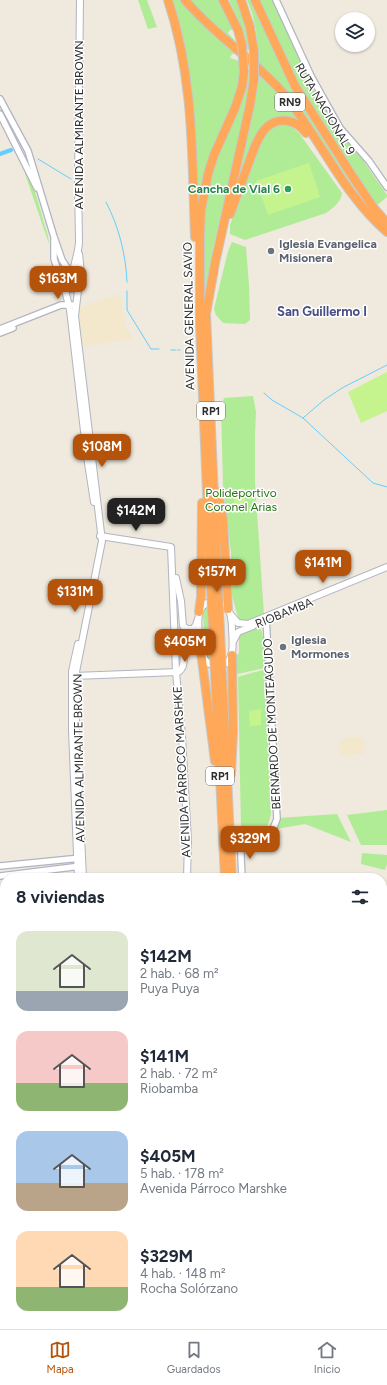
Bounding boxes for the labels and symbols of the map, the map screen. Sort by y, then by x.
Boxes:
street label: AVENIDA ALMIRANTE BROWN [72,40,86,210]
street label: RUTA NACIONAL 9 [292,61,358,158]
road number: RN9 [275,93,305,111]
place label: Cancha de Vial 6 [188,182,280,196]
marker: Cancha de Vial 6 [283,184,293,194]
place label: Iglesia Evangelica Misionera [279,237,377,265]
street label: AVENIDA GENERAL SAVIO [181,242,197,390]
marker: Iglesia Evangelica Misionera [266,246,276,256]
pin: $163M [30,266,86,300]
district label: San Guillermo I [277,304,367,319]
road number: RP1 [197,402,225,420]
pin: $108M [74,434,130,468]
park label: Polideportivo Coronel Arias [205,486,277,514]
pin: $142M [108,498,164,532]
pin: $141M [295,550,351,584]
pin: $157M [189,559,245,593]
pin: $131M [47,579,103,613]
street label: RIOBAMBA [253,595,315,631]
pin: $405M [157,629,213,663]
place label: Iglesia Mormones [291,633,350,661]
street label: BERNARDO DE MONTEAGUDO [261,638,283,810]
marker: Iglesia Mormones [278,642,288,652]
street label: AVENIDA ALMIRANTE BROWN [71,673,87,843]
street label: AVENIDA PÁRROCO MARSHKE [171,686,193,858]
road number: RP1 [206,767,234,785]
pin: $329M [222,826,278,860]

